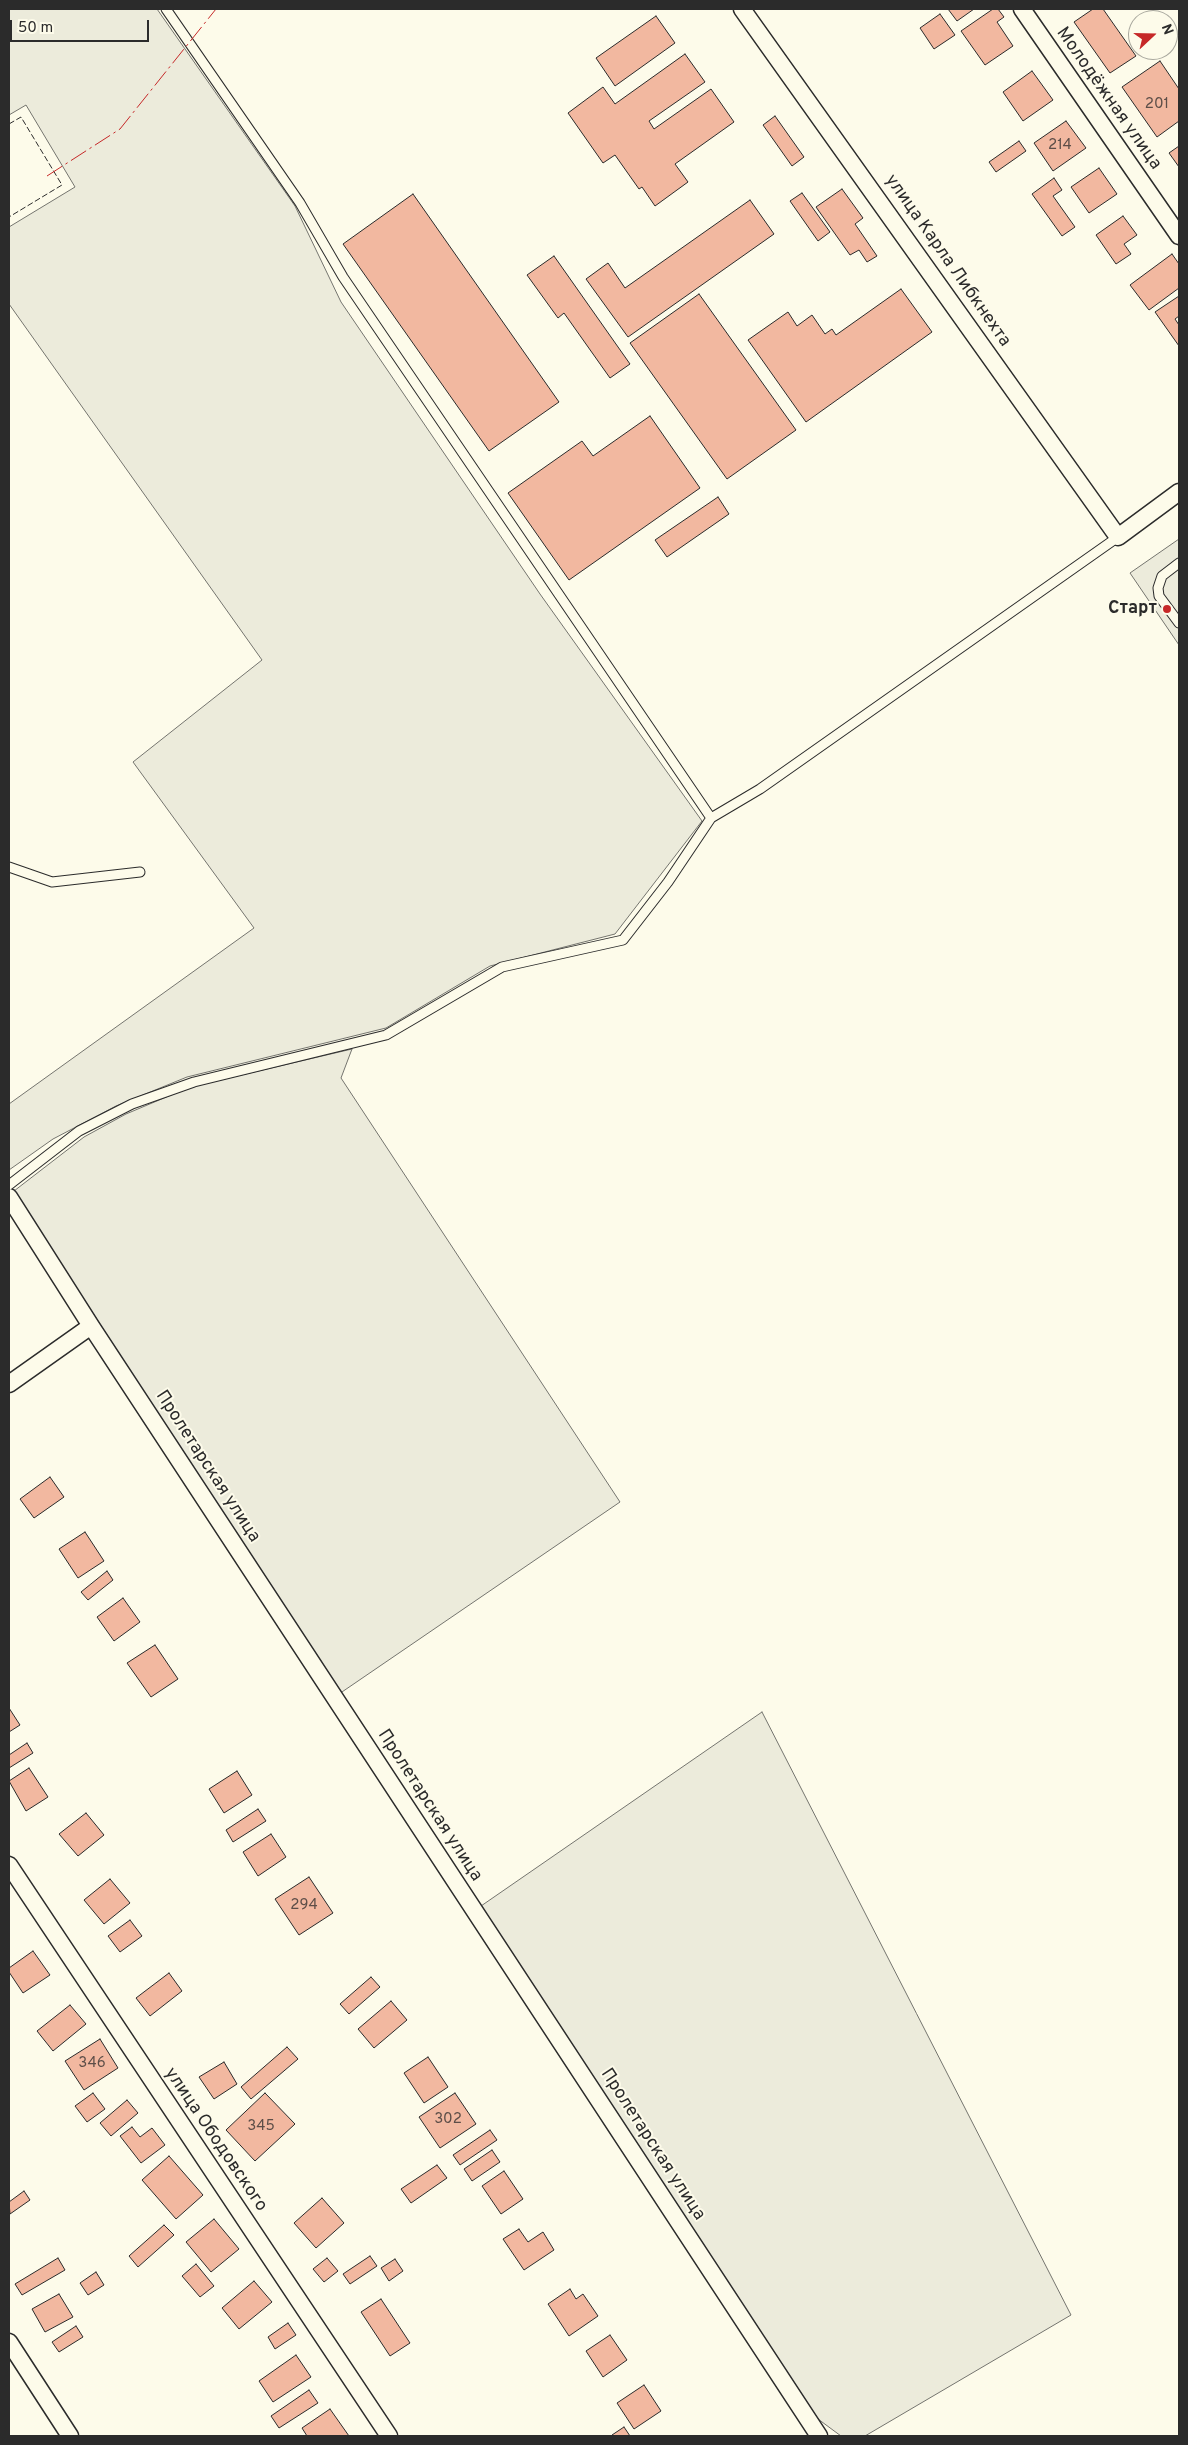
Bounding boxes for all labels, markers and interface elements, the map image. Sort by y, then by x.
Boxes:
scale bar [12,10,151,42]
north arrow [1128,10,1178,60]
text: 50 m [18,19,53,38]
text: N [1157,22,1176,38]
street label: Молодёжная улица [1051,24,1165,174]
house number: 201 [1145,96,1169,114]
house number: 214 [1048,137,1072,155]
street label: улица Карла Либкнехта [879,171,1015,351]
place label: Старт [1108,598,1157,620]
marker: Старт [1161,603,1173,615]
street label: Пролетарская улица [150,1387,264,1547]
street label: Пролетарская улица [372,1726,486,1886]
house number: 294 [290,1897,318,1915]
house number: 346 [78,2055,106,2073]
street label: улица Ободовского [159,2064,271,2216]
street label: Пролетарская улица [595,2065,709,2225]
house number: 302 [434,2111,462,2129]
house number: 345 [247,2118,275,2136]

